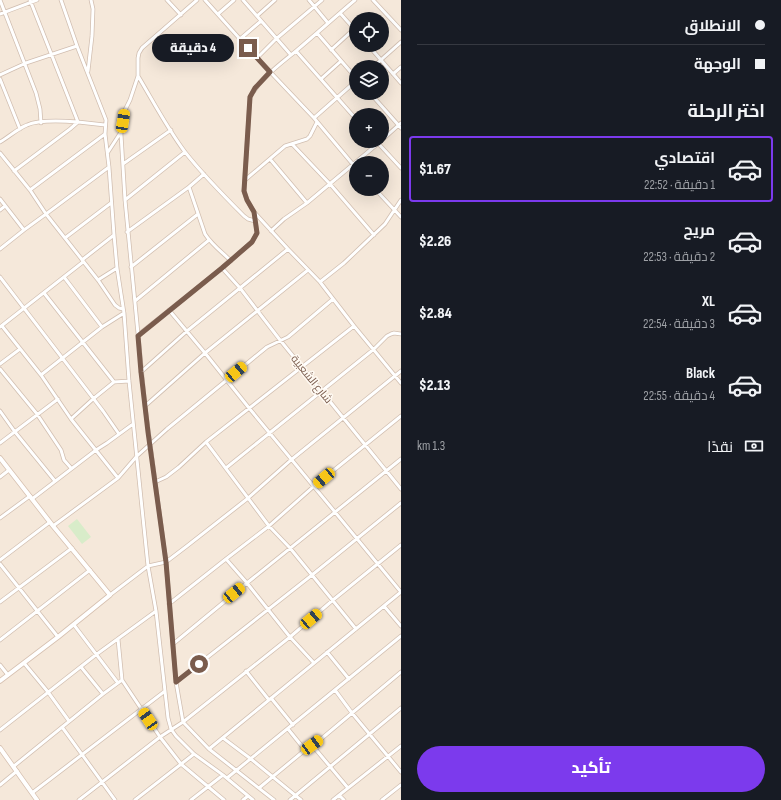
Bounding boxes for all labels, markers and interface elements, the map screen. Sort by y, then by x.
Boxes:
map controls [349,12,389,196]
button: locate [349,12,389,52]
text: الانطلاق [685,17,741,36]
callout: 4 دقيقة [152,34,234,62]
route end [239,39,257,57]
text: 4 دقيقة [170,40,216,56]
text: الوجهة [694,55,741,74]
button: layers [349,60,389,100]
text: اختر الرحلة [687,101,765,122]
car [115,108,131,134]
button: + [349,108,389,148]
text: اقتصادي [655,149,715,168]
icon: car [727,151,763,187]
button: − [349,156,389,196]
text: $1.67 [419,160,451,179]
text: 1 دقيقة · 22:52 [644,177,715,193]
text: مريح [683,221,715,240]
icon: car [727,223,763,259]
text: $2.26 [419,232,451,251]
text: 2 دقيقة · 22:53 [643,249,715,265]
text: XL [702,292,715,311]
icon: car [727,295,763,331]
text: $2.84 [419,304,452,323]
text: 3 دقيقة · 22:54 [643,316,715,332]
street label: شارع الشعبية [287,353,335,407]
car [223,360,249,384]
text: Black [686,364,715,383]
icon: car [727,367,763,403]
text: $2.13 [419,376,450,395]
text: 4 دقيقة · 22:55 [643,388,715,404]
icon: cash [743,435,765,457]
text: 1.3 km [417,438,445,454]
text: نقدًا [707,438,733,457]
car [311,466,337,490]
car [221,581,247,605]
car [298,607,324,631]
route start [190,655,208,673]
car [136,706,160,732]
car [299,733,325,757]
button: تأكيد [417,746,765,792]

